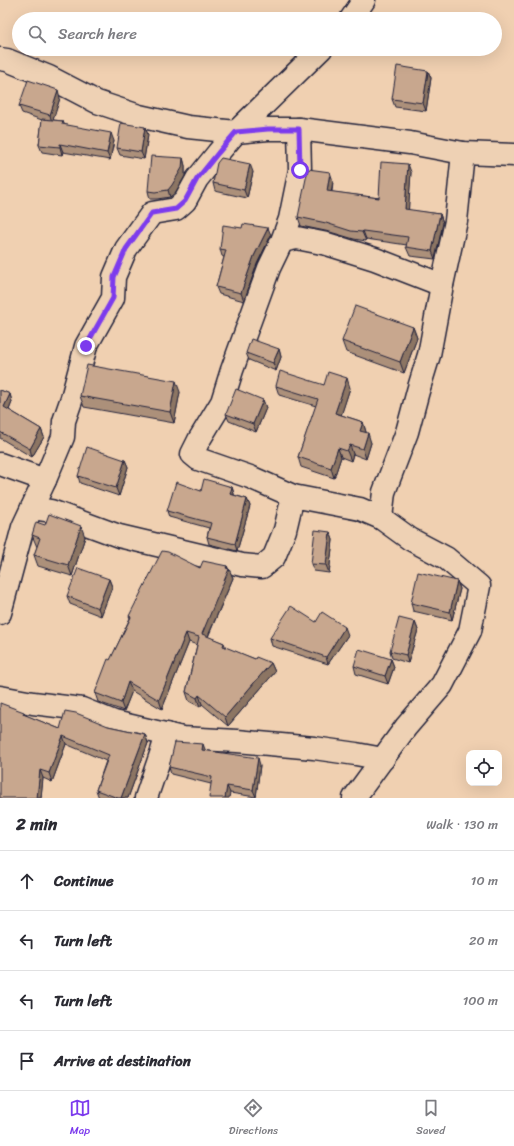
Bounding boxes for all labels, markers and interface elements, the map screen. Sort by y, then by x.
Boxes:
search box [12,12,502,56]
text: Search here [58,21,137,47]
icon: search [26,23,48,45]
route start [291,161,309,179]
route end [77,337,95,355]
map controls [466,750,502,786]
button: locate [466,750,502,786]
text: 2 min [16,809,57,839]
text: Walk · 130 m [426,813,498,836]
text: Continue [54,868,114,894]
text: 10 m [471,869,498,892]
icon: ahead [16,870,38,892]
text: Turn left [54,928,112,954]
text: 20 m [469,929,498,952]
icon: left [16,930,38,952]
text: Turn left [54,988,112,1014]
text: 100 m [463,989,498,1012]
icon: left [16,990,38,1012]
text: Arrive at destination [54,1048,191,1074]
icon: arrive [16,1050,38,1072]
tab: Map [69,1097,91,1140]
tab: Directions [229,1097,278,1140]
tab: Saved [416,1097,445,1140]

